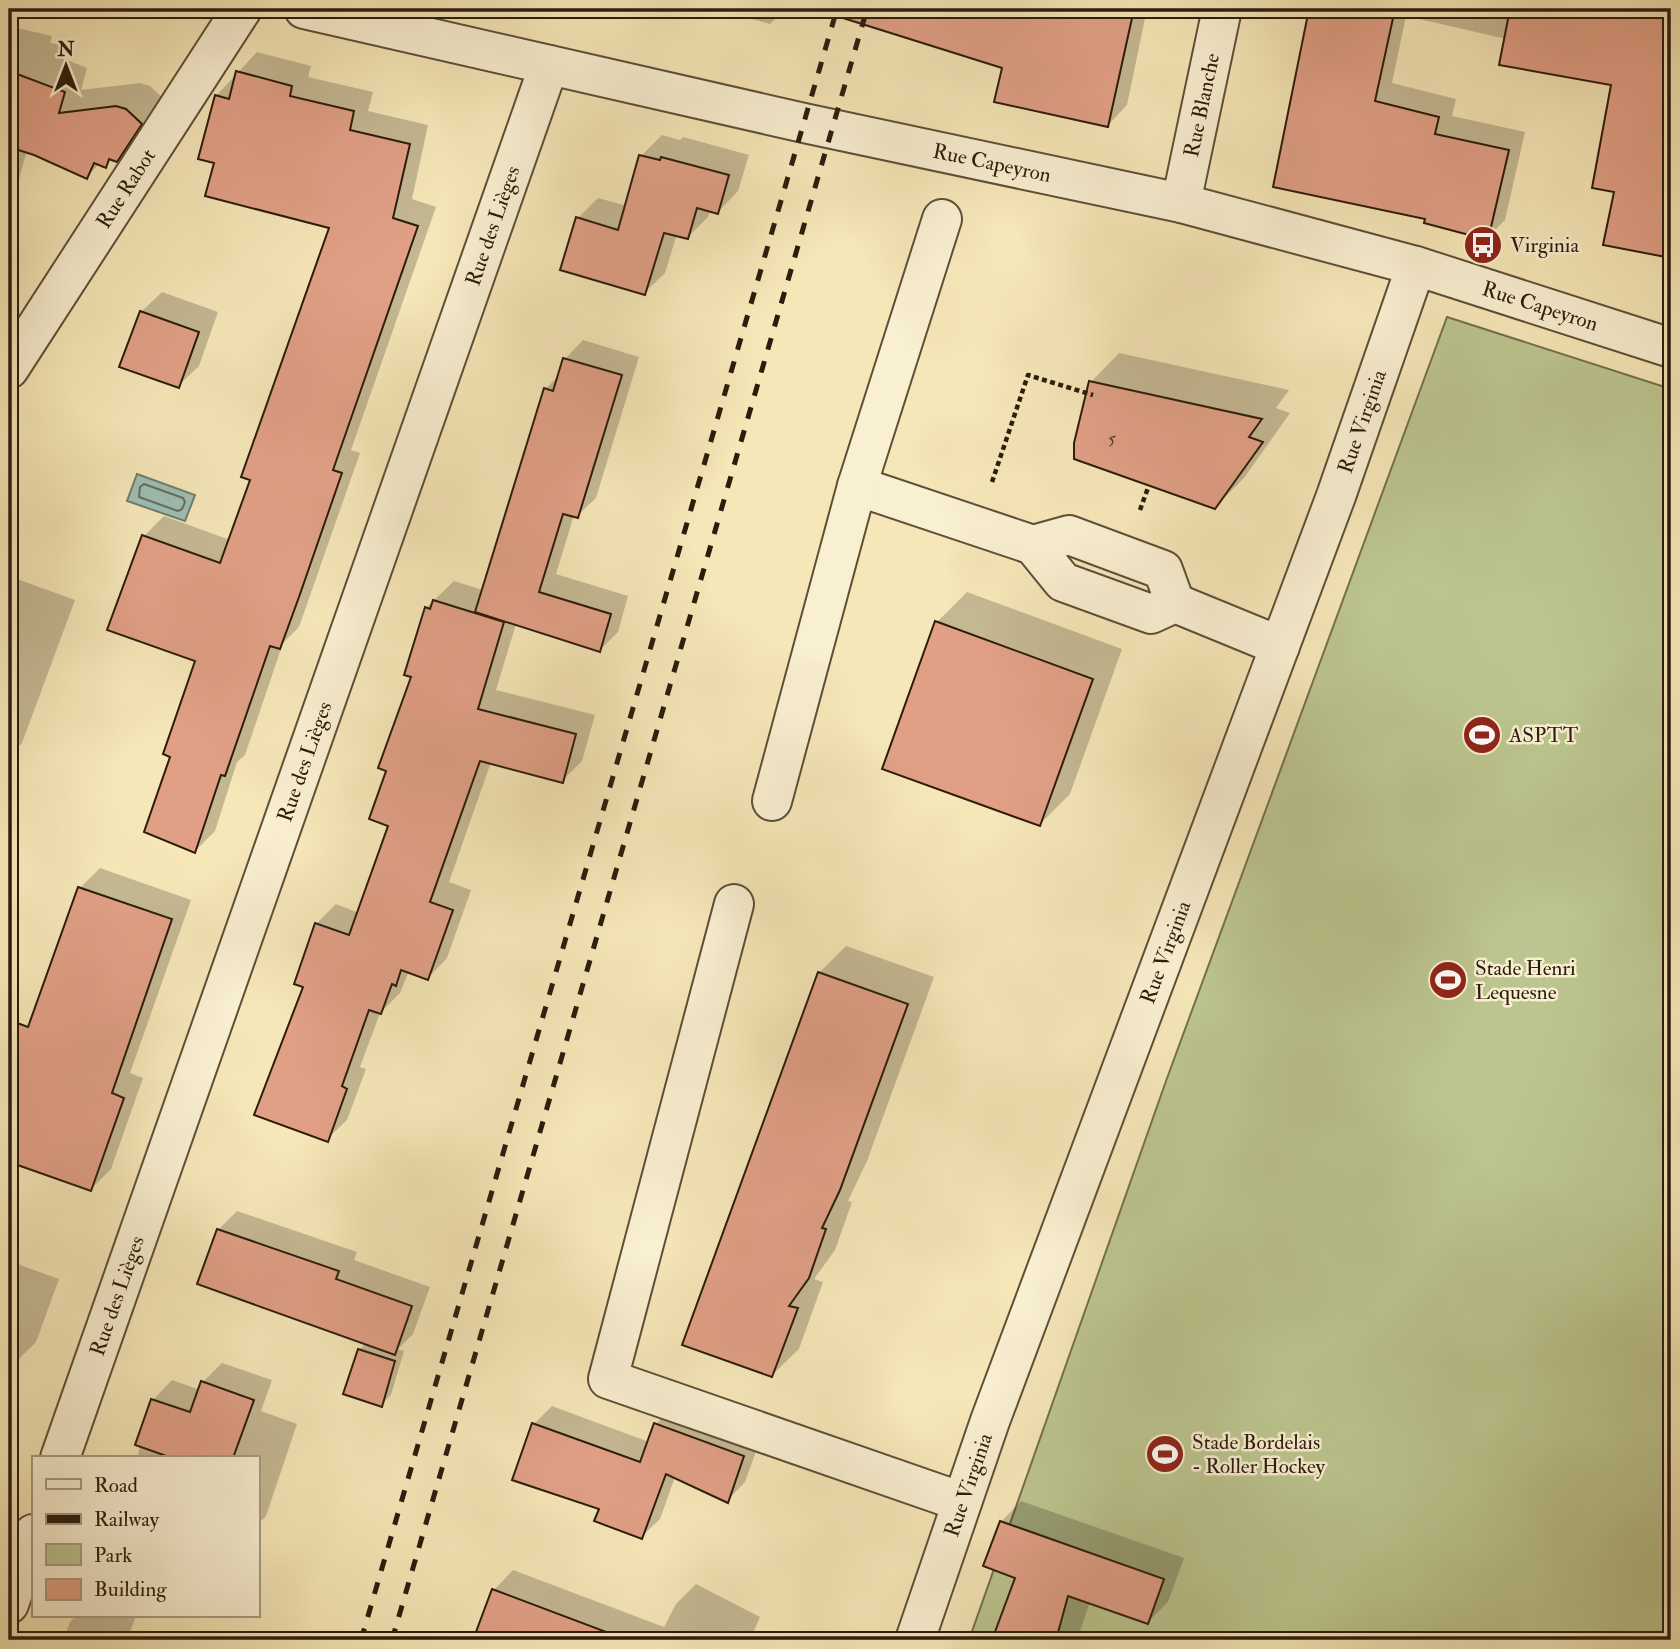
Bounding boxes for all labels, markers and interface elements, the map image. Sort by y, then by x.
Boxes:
north arrow [32,32,102,102]
text: N [56,38,75,62]
street label: Rue Blanche [1178,51,1226,160]
street label: Rue Capeyron [930,138,1054,189]
street label: Rue Rabot [90,144,162,234]
street label: Rue des Lièges [460,162,527,290]
bus stop icon: Virginia [1462,224,1504,266]
place label: Virginia [1510,232,1579,259]
street label: Rue Capeyron [1479,275,1602,338]
street label: Rue Virginia [1332,366,1393,477]
house number: 5 [1108,427,1116,450]
street label: Rue des Lièges [271,698,338,825]
sports icon: ASPTT [1461,714,1503,756]
place label: ASPTT [1508,722,1579,749]
street label: Rue Virginia [1134,897,1198,1008]
place label: Stade Henri Lequesne [1475,955,1576,1006]
sports icon: Stade Henri Lequesne [1427,959,1469,1001]
street label: Rue des Lièges [84,1232,151,1360]
street label: Rue Virginia [938,1429,999,1540]
place label: Stade Bordelais - Roller Hockey [1192,1429,1326,1480]
sports icon: Stade Bordelais - Roller Hockey [1144,1433,1186,1475]
legend [32,1456,259,1618]
text: Road [94,1472,139,1499]
text: Railway [94,1506,160,1533]
text: Park [94,1542,132,1569]
text: Building [94,1576,167,1603]

